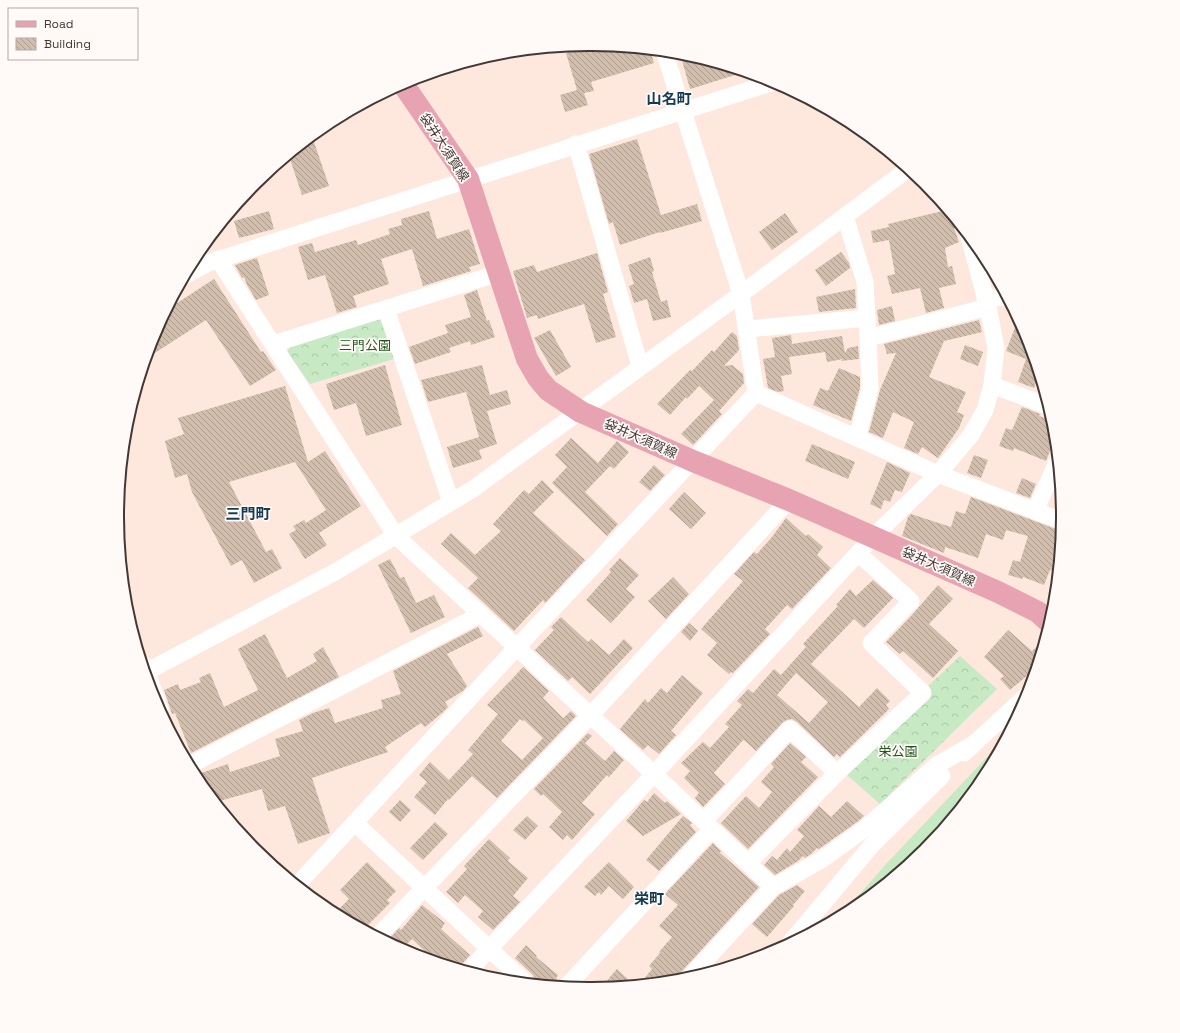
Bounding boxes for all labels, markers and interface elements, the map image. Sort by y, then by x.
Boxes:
legend [8,8,138,60]
text: Road [44,16,73,32]
text: Building [44,36,91,52]
district label: 山名町 [646,89,692,108]
street label: 袋井大須賀線 [416,110,473,185]
park label: 三門公園 [339,337,391,354]
street label: 袋井大須賀線 [602,415,680,462]
district label: 三門町 [225,504,271,523]
street label: 袋井大須賀線 [900,543,978,590]
park label: 栄公園 [878,743,918,760]
district label: 栄町 [634,889,664,908]

